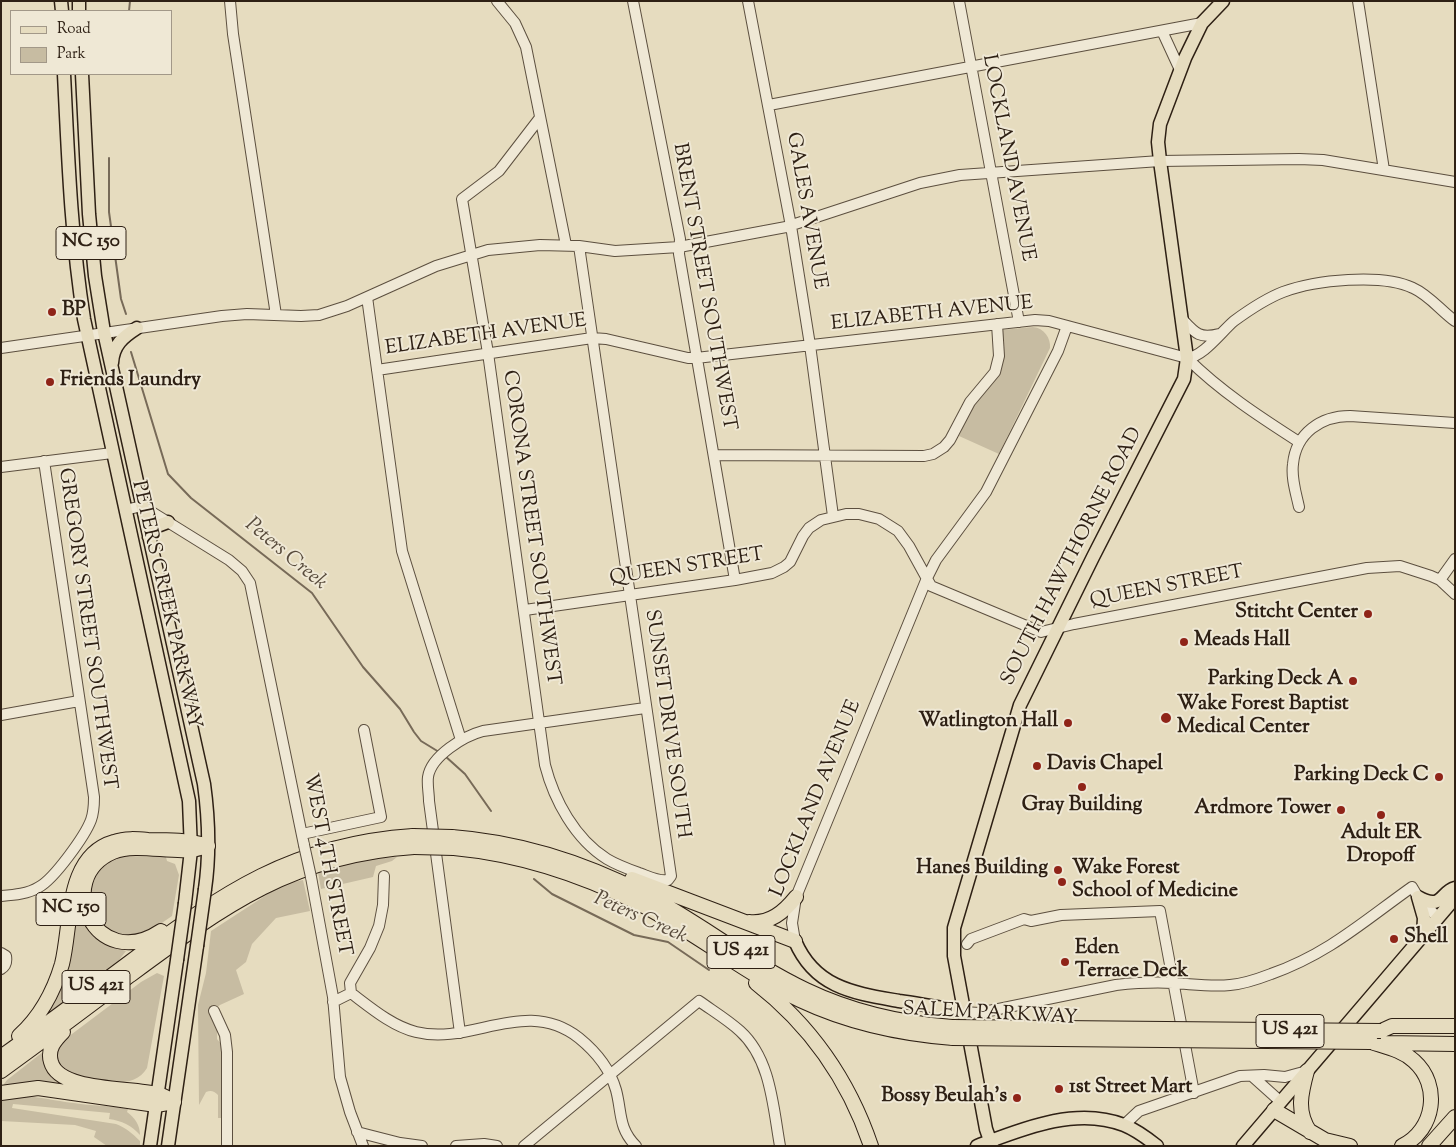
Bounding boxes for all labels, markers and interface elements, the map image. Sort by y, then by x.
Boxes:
legend [10,10,172,75]
text: Road [57,19,91,40]
text: Park [57,44,86,65]
street label: LOCKLAND AVENUE [975,53,1039,263]
street label: GALES AVENUE [779,131,831,291]
street label: BRENT STREET SOUTHWEST [666,141,740,433]
road number: NC 150 [56,227,126,260]
street label: ELIZABETH AVENUE [830,292,1034,338]
place label: BP [62,300,86,324]
marker: BP [46,306,58,318]
street label: ELIZABETH AVENUE [384,310,588,362]
street label: CORONA STREET SOUTHWEST [496,369,564,687]
place label: Friends Laundry [60,370,201,394]
marker: Friends Laundry [44,376,56,388]
street label: SOUTH HAWTHORNE ROAD [997,424,1149,690]
street label: GREGORY STREET SOUTHWEST [52,467,120,791]
street label: PETERS CREEK PARKWAY [125,478,205,732]
water label: Peters Creek [239,513,331,597]
street label: QUEEN STREET [608,544,766,592]
street label: QUEEN STREET [1088,561,1246,615]
place label: Stitcht Center [1235,602,1358,626]
street label: SUNSET DRIVE SOUTH [638,608,694,840]
marker: Stitcht Center [1362,608,1374,620]
place label: Meads Hall [1194,630,1290,654]
marker: Meads Hall [1178,636,1190,648]
place label: Parking Deck A [1208,669,1343,693]
marker: Parking Deck A [1347,675,1359,687]
place label: Wake Forest Baptist Medical Center [1177,694,1349,741]
street label: LOCKLAND AVENUE [767,697,867,901]
place label: Watlington Hall [918,711,1058,735]
marker: Wake Forest Baptist Medical Center [1159,711,1173,725]
marker: Watlington Hall [1062,717,1074,729]
place label: Davis Chapel [1047,754,1163,778]
marker: Davis Chapel [1031,760,1043,772]
place label: Parking Deck C [1294,765,1429,789]
marker: Parking Deck C [1433,771,1445,783]
street label: WEST 4TH STREET [297,772,355,958]
marker: Gray Building [1076,781,1088,793]
place label: Gray Building [1022,795,1142,819]
place label: Ardmore Tower [1194,798,1331,822]
marker: Ardmore Tower [1335,804,1347,816]
marker: Adult ER Dropoff [1375,809,1387,821]
place label: Adult ER Dropoff [1341,823,1421,870]
place label: Hanes Building [916,858,1048,882]
place label: Wake Forest School of Medicine [1072,858,1238,905]
marker: Hanes Building [1052,864,1064,876]
marker: Wake Forest School of Medicine [1056,876,1068,888]
water label: Peters Creek [589,887,691,951]
road number: NC 150 [36,892,106,926]
place label: Shell [1404,927,1448,951]
marker: Shell [1388,933,1400,945]
road number: US 421 [707,936,775,969]
place label: Eden Terrace Deck [1075,938,1188,985]
marker: Eden Terrace Deck [1059,956,1071,968]
road number: US 421 [62,970,130,1004]
street label: SALEM PARKWAY [902,998,1078,1032]
road number: US 421 [1256,1014,1324,1048]
place label: 1st Street Mart [1069,1077,1192,1101]
marker: 1st Street Mart [1053,1083,1065,1095]
place label: Bossy Beulah's [881,1086,1007,1110]
marker: Bossy Beulah's [1011,1092,1023,1104]

